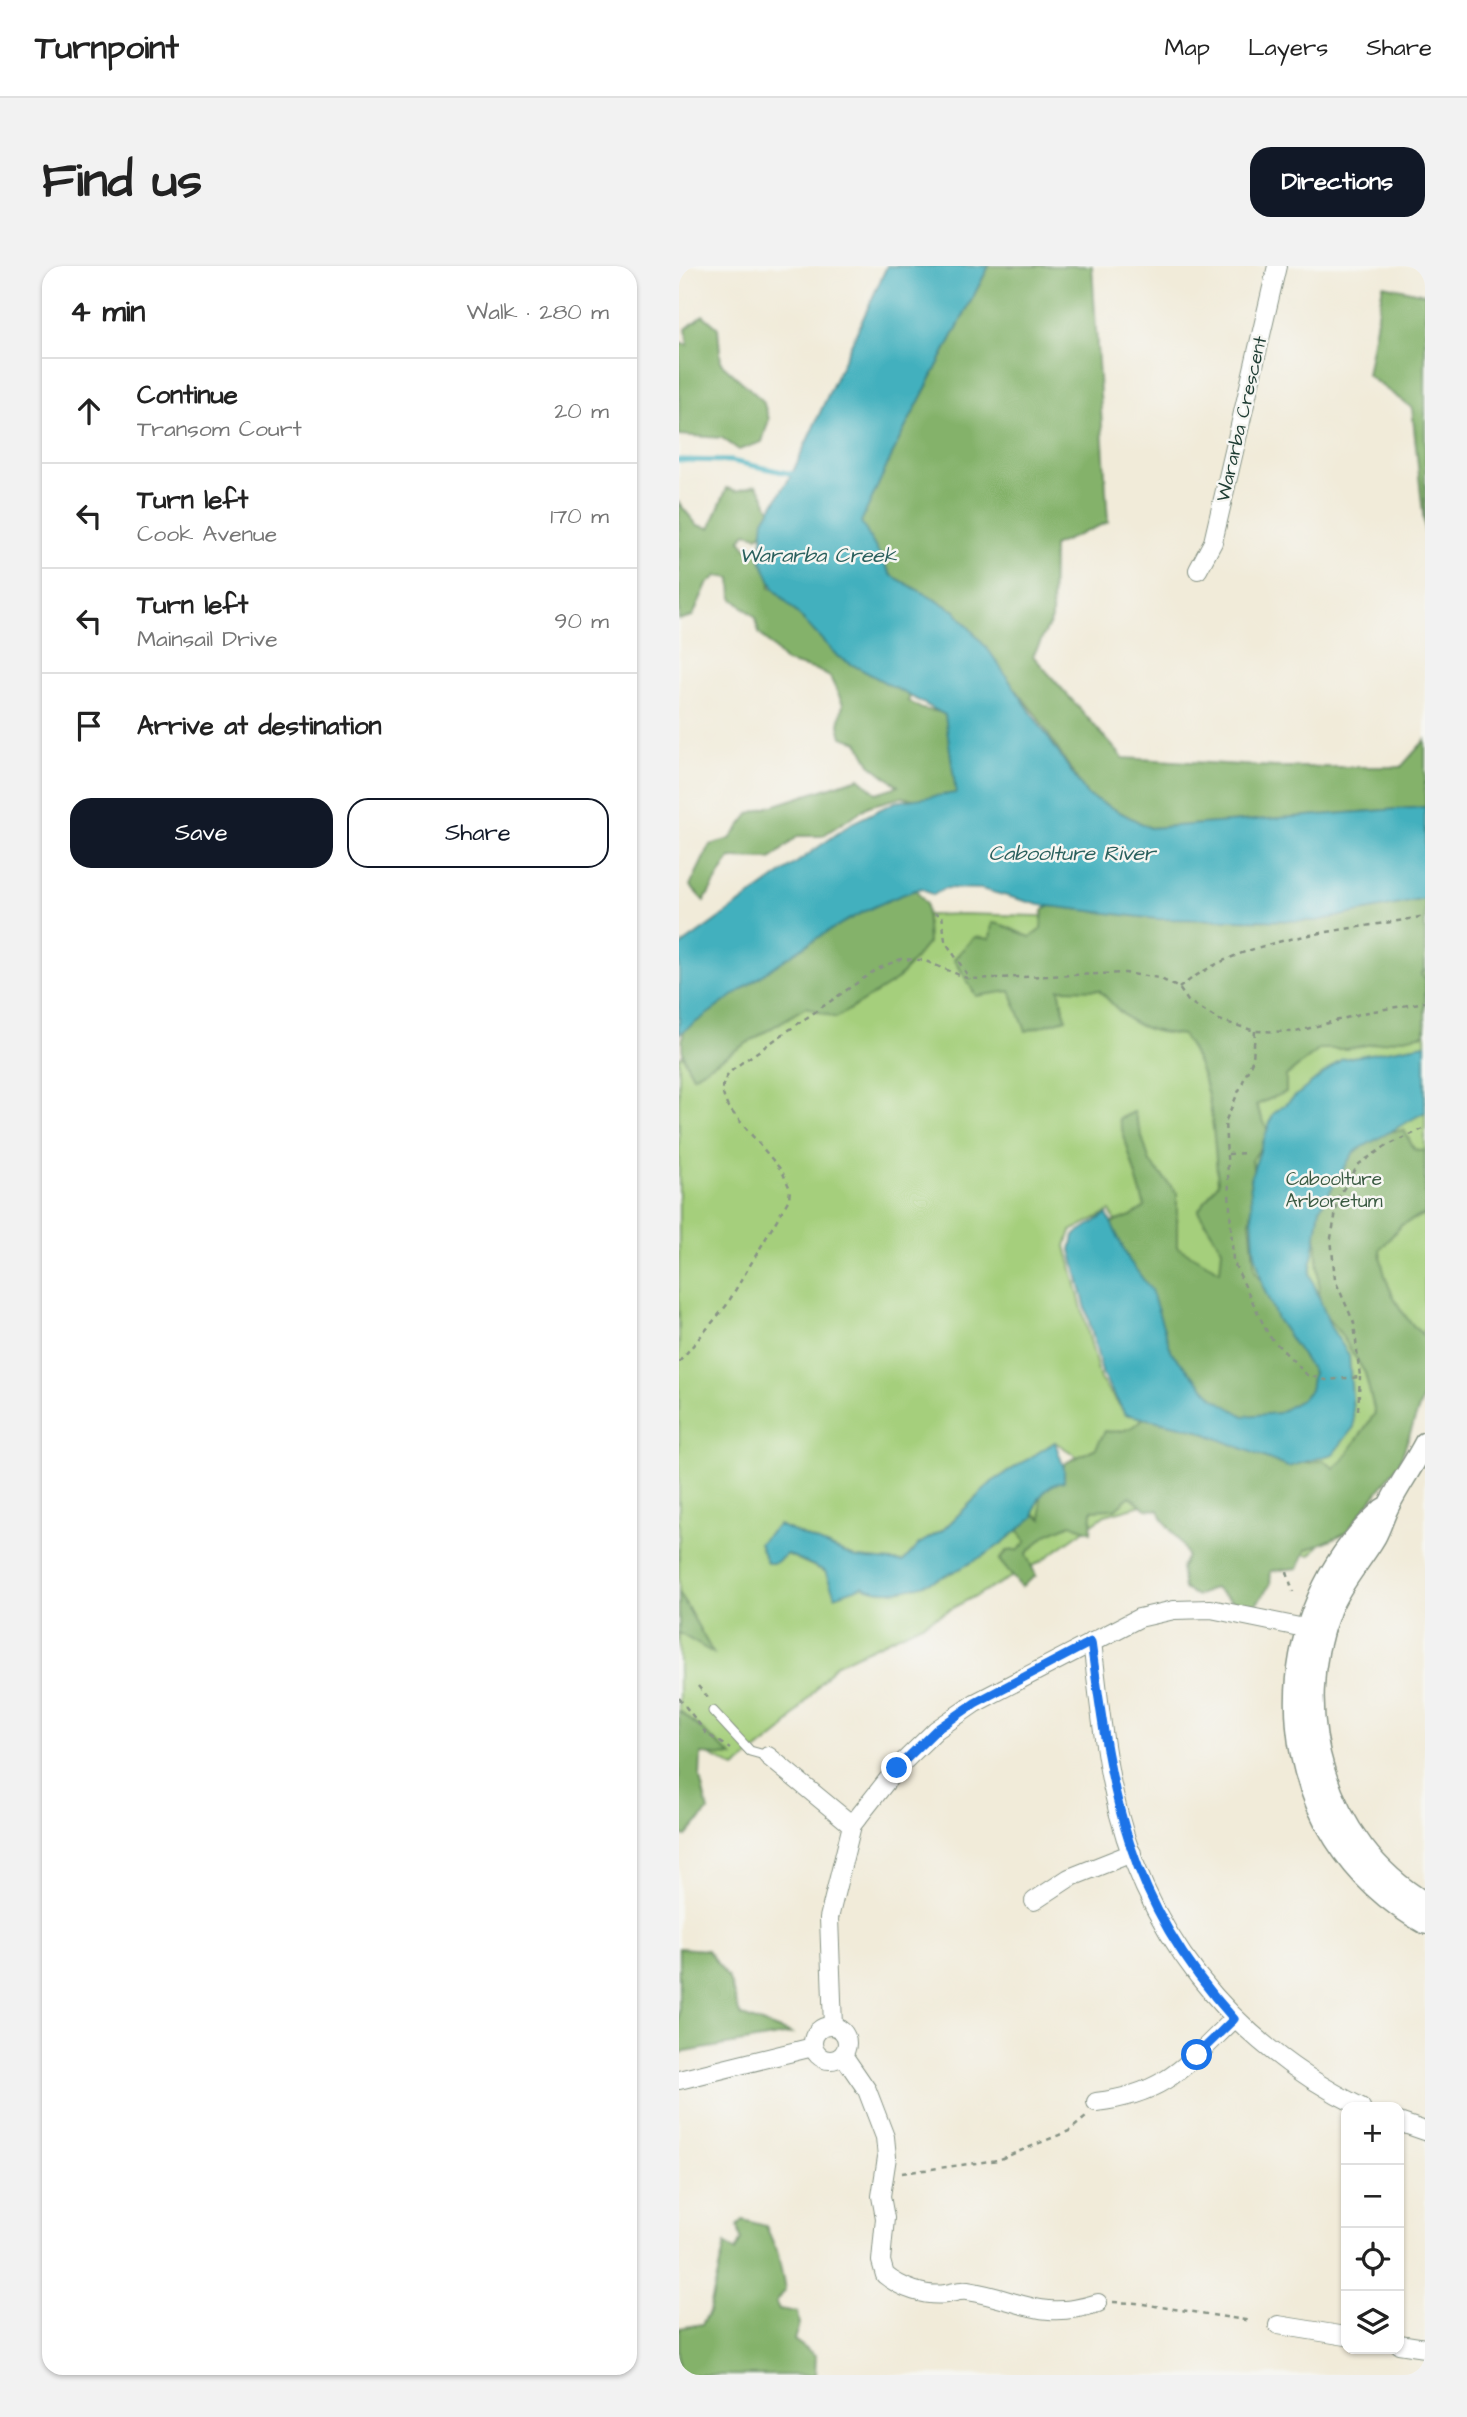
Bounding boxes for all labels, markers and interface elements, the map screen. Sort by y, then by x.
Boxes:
text: Turnpoint [35,25,179,71]
text: Map [1165,31,1210,65]
text: Layers [1248,31,1328,65]
text: Share [1366,31,1432,65]
button: Directions [1250,147,1425,217]
text: Find us [42,148,202,216]
text: 4 min [70,291,145,333]
text: Walk · 280 m [467,296,609,328]
street label: Wararba Crescent [1210,333,1274,505]
text: Continue [137,377,238,413]
icon: ahead [70,392,108,430]
text: 20 m [554,395,609,427]
text: Transom Court [137,413,302,445]
text: Turn left [137,482,248,518]
icon: left [70,497,108,535]
text: 170 m [550,500,609,532]
text: Cook Avenue [137,518,277,550]
water label: Wararba Creek [739,541,898,570]
text: Turn left [137,587,248,623]
icon: left [70,602,108,640]
text: 90 m [554,605,609,637]
text: Mainsail Drive [137,623,278,655]
icon: arrive [70,707,108,745]
text: Arrive at destination [137,708,382,744]
button: Save [70,798,333,868]
button: Share [347,798,609,868]
water label: Caboolture River [989,839,1158,868]
park label: Caboolture Arboretum [1286,1166,1383,1215]
route end [881,1752,912,1783]
route start [1181,2039,1212,2070]
map controls [1341,2102,1404,2354]
button: + [1341,2102,1404,2165]
button: − [1341,2165,1404,2228]
button: locate [1341,2228,1404,2291]
button: layers [1341,2291,1404,2354]

